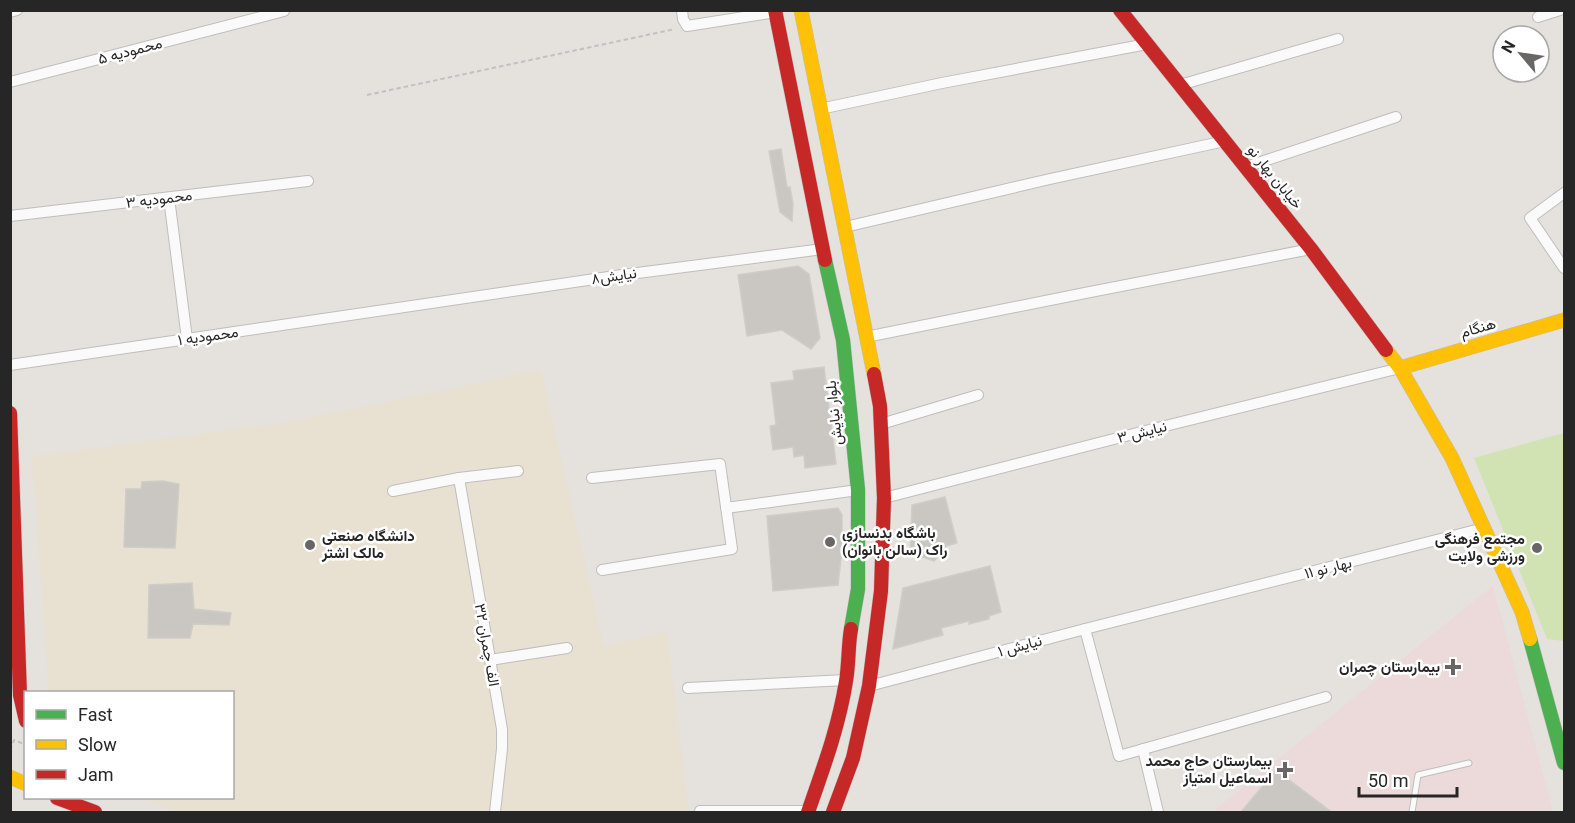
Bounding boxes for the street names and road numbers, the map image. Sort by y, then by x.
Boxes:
street label: ۵ محمودیه [96,34,164,68]
street label: خیابان بهار نو [1244,141,1306,213]
street label: ۳ محمودیه [125,186,193,212]
street label: نیایش۸ [590,264,638,289]
street label: هنگام [1458,314,1498,343]
street label: ۱ محمودیه [176,323,240,349]
street label: بلوار نیایش [822,380,847,446]
street label: نیایش ۳ [1115,417,1169,448]
street label: ۱۱ بهار نو [1303,553,1353,583]
street label: ۳۲ الف چمران [470,602,503,688]
street label: نیایش ۱ [996,631,1044,661]

